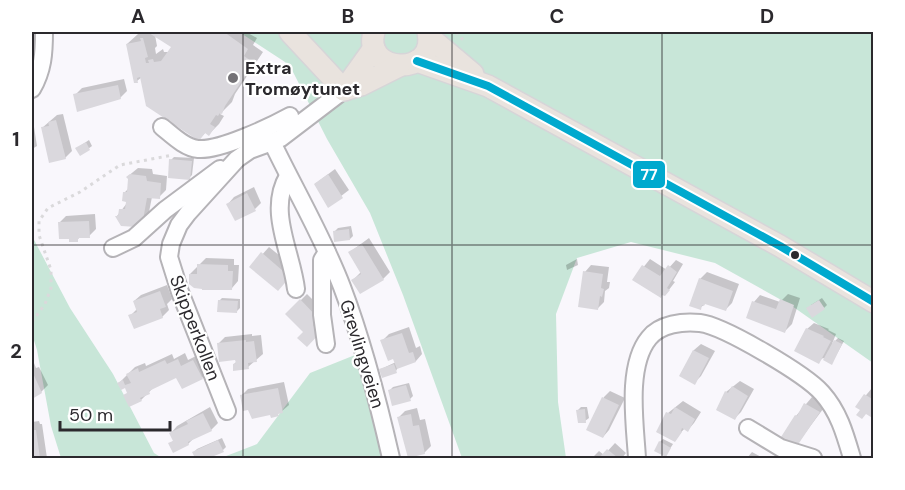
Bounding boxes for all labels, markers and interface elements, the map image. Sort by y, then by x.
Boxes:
text: A [131,3,145,29]
text: B [342,3,354,29]
text: C [550,3,564,29]
text: D [760,3,774,29]
place label: Extra Tromøytunet [245,56,360,101]
marker: Extra Tromøytunet [226,71,240,85]
text: 1 [12,126,20,152]
line badge: 77 [632,160,666,189]
text: 77 [640,164,658,185]
unlabelled marker [789,249,801,261]
street label: Skipperkollen [164,272,226,384]
street label: Grevlingveien [334,297,390,411]
text: 2 [10,338,22,364]
scale bar [60,394,170,432]
text: 50 m [69,403,113,427]

